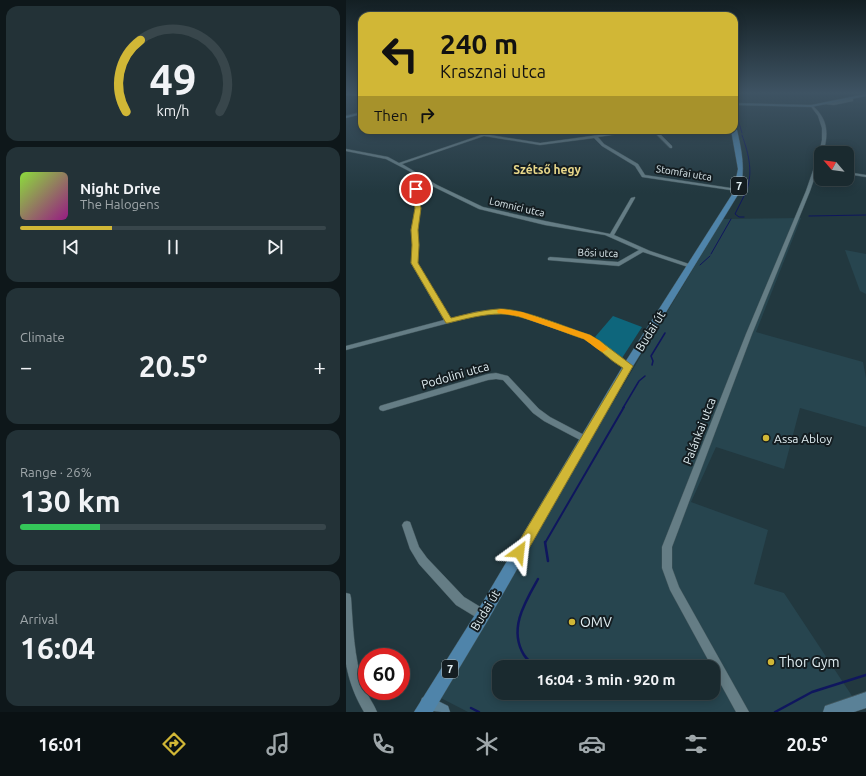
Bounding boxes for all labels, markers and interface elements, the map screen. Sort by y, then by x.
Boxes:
icon: left [374,28,426,80]
text: 240 m [440,28,518,59]
text: 49 [150,55,196,102]
text: Krasznai utca [440,61,546,81]
text: km/h [157,102,189,118]
icon: right [416,104,438,126]
text: Then [374,107,408,124]
north arrow [814,146,854,186]
map controls [814,146,854,186]
district label: Szétső hegy [513,163,581,176]
street label: Stomfai utca [655,163,713,183]
pin [399,172,433,206]
road number: 7 [731,177,747,195]
icon: arrive [405,178,427,200]
text: Night Drive [80,180,161,197]
street label: Lomnici utca [488,195,546,219]
text: The Halogens [80,197,159,211]
icon: previous [60,236,82,258]
icon: pause [162,236,184,258]
icon: next [264,236,286,258]
street label: Bősi utca [578,247,618,259]
street label: Budai út [633,308,668,353]
text: Climate [20,330,65,344]
text: 20.5° [139,349,207,383]
text: − [20,354,32,379]
text: + [314,354,326,379]
street label: Podolini utca [420,359,490,391]
street label: Palánkai utca [680,396,718,466]
place label: Assa Abloy [774,432,832,445]
marker: Assa Abloy [761,433,771,443]
text: Range · 26% [20,465,92,479]
text: 130 km [20,484,121,518]
position arrow [498,531,540,573]
street label: Budai út [468,587,502,633]
text: Arrival [20,612,58,626]
place label: OMV [580,614,612,630]
marker: OMV [567,617,577,627]
text: 16:04 [20,631,95,665]
speed limit sign: 60 [358,648,410,700]
place label: Thor Gym [779,654,840,670]
marker: Thor Gym [766,657,776,667]
road number: 7 [442,660,458,678]
text: 16:04 · 3 min · 920 m [537,671,675,688]
icon: directions [160,730,188,758]
icon: music [264,730,292,758]
icon: phone [369,730,397,758]
icon: climate [473,730,501,758]
icon: car [578,730,606,758]
icon: filters [682,730,710,758]
text: 16:01 [38,734,83,754]
text: 20.5° [786,734,828,754]

